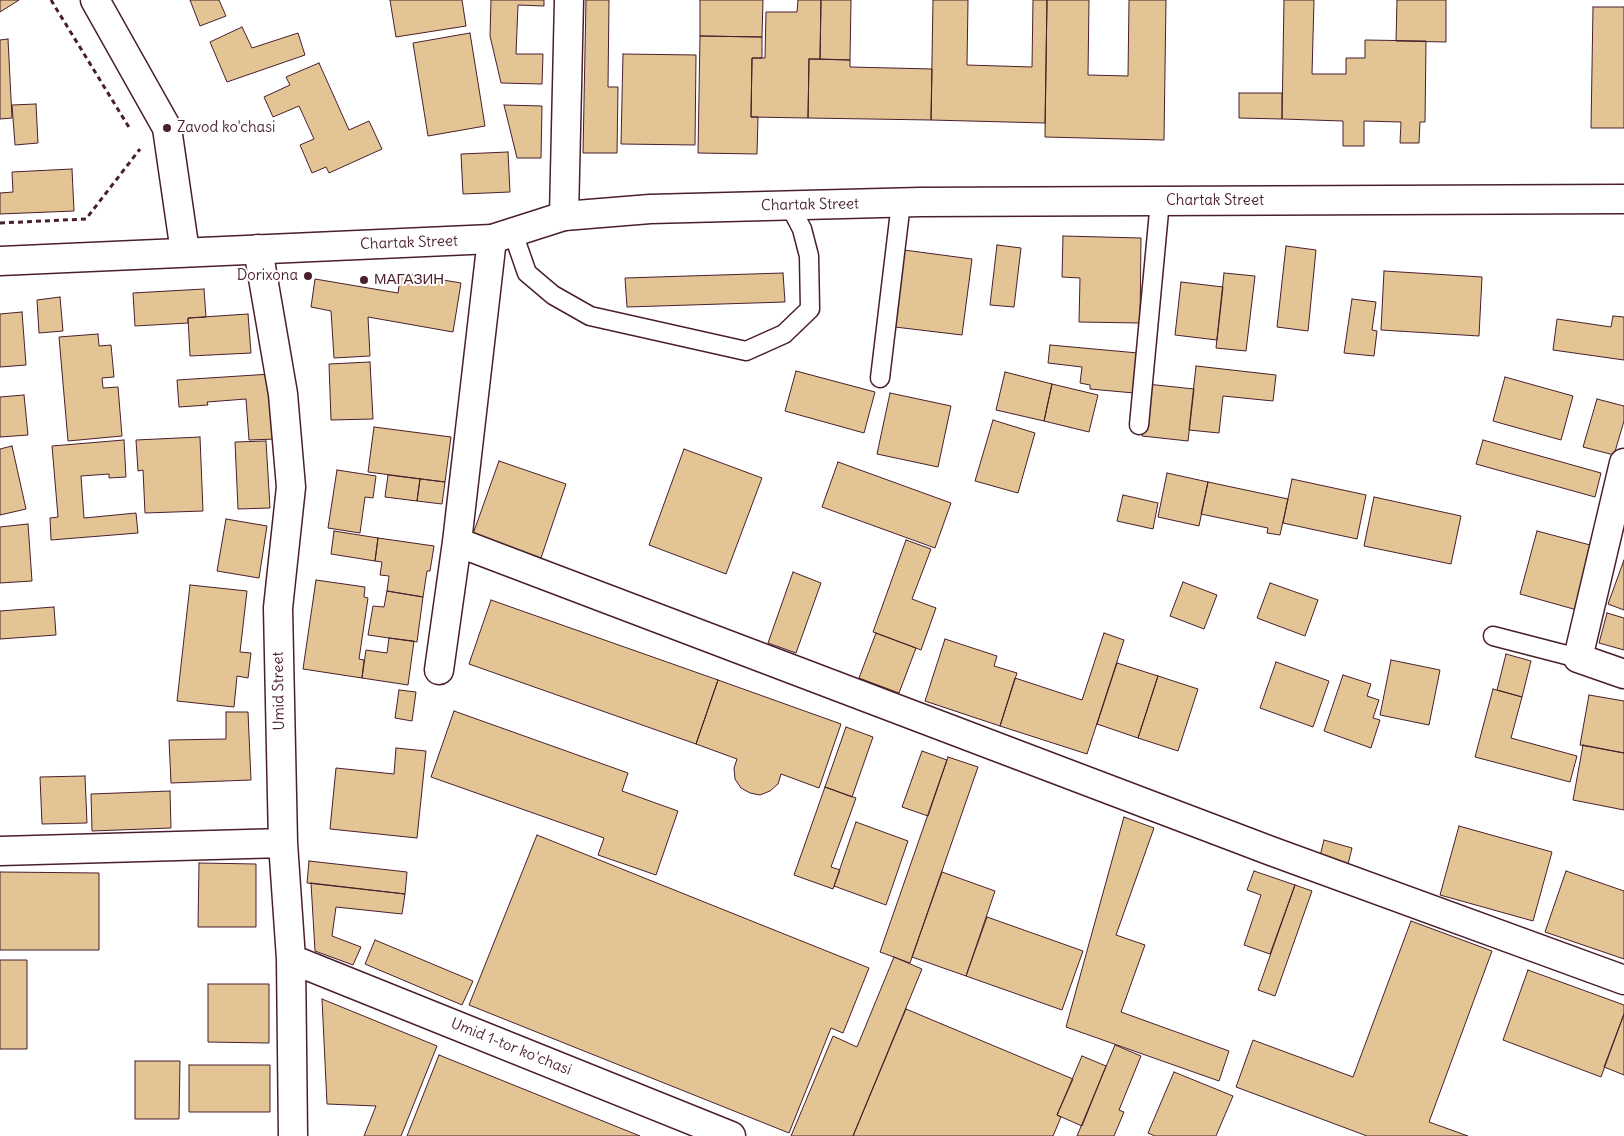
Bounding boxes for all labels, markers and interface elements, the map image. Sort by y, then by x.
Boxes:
place label: Zavod ko'chasi [177,119,275,137]
marker: Zavod ko'chasi [161,122,173,134]
street label: Chartak Street [1166,192,1264,210]
street label: Chartak Street [761,195,859,215]
street label: Chartak Street [360,232,458,254]
place label: Dorixona [237,267,298,285]
marker: Dorixona [302,270,314,282]
place label: МАГАЗИН [374,271,444,289]
marker: МАГАЗИН [358,274,370,286]
street label: Umid Street [269,651,289,731]
street label: Umid 1-tor koʻchasi [448,1015,574,1079]

